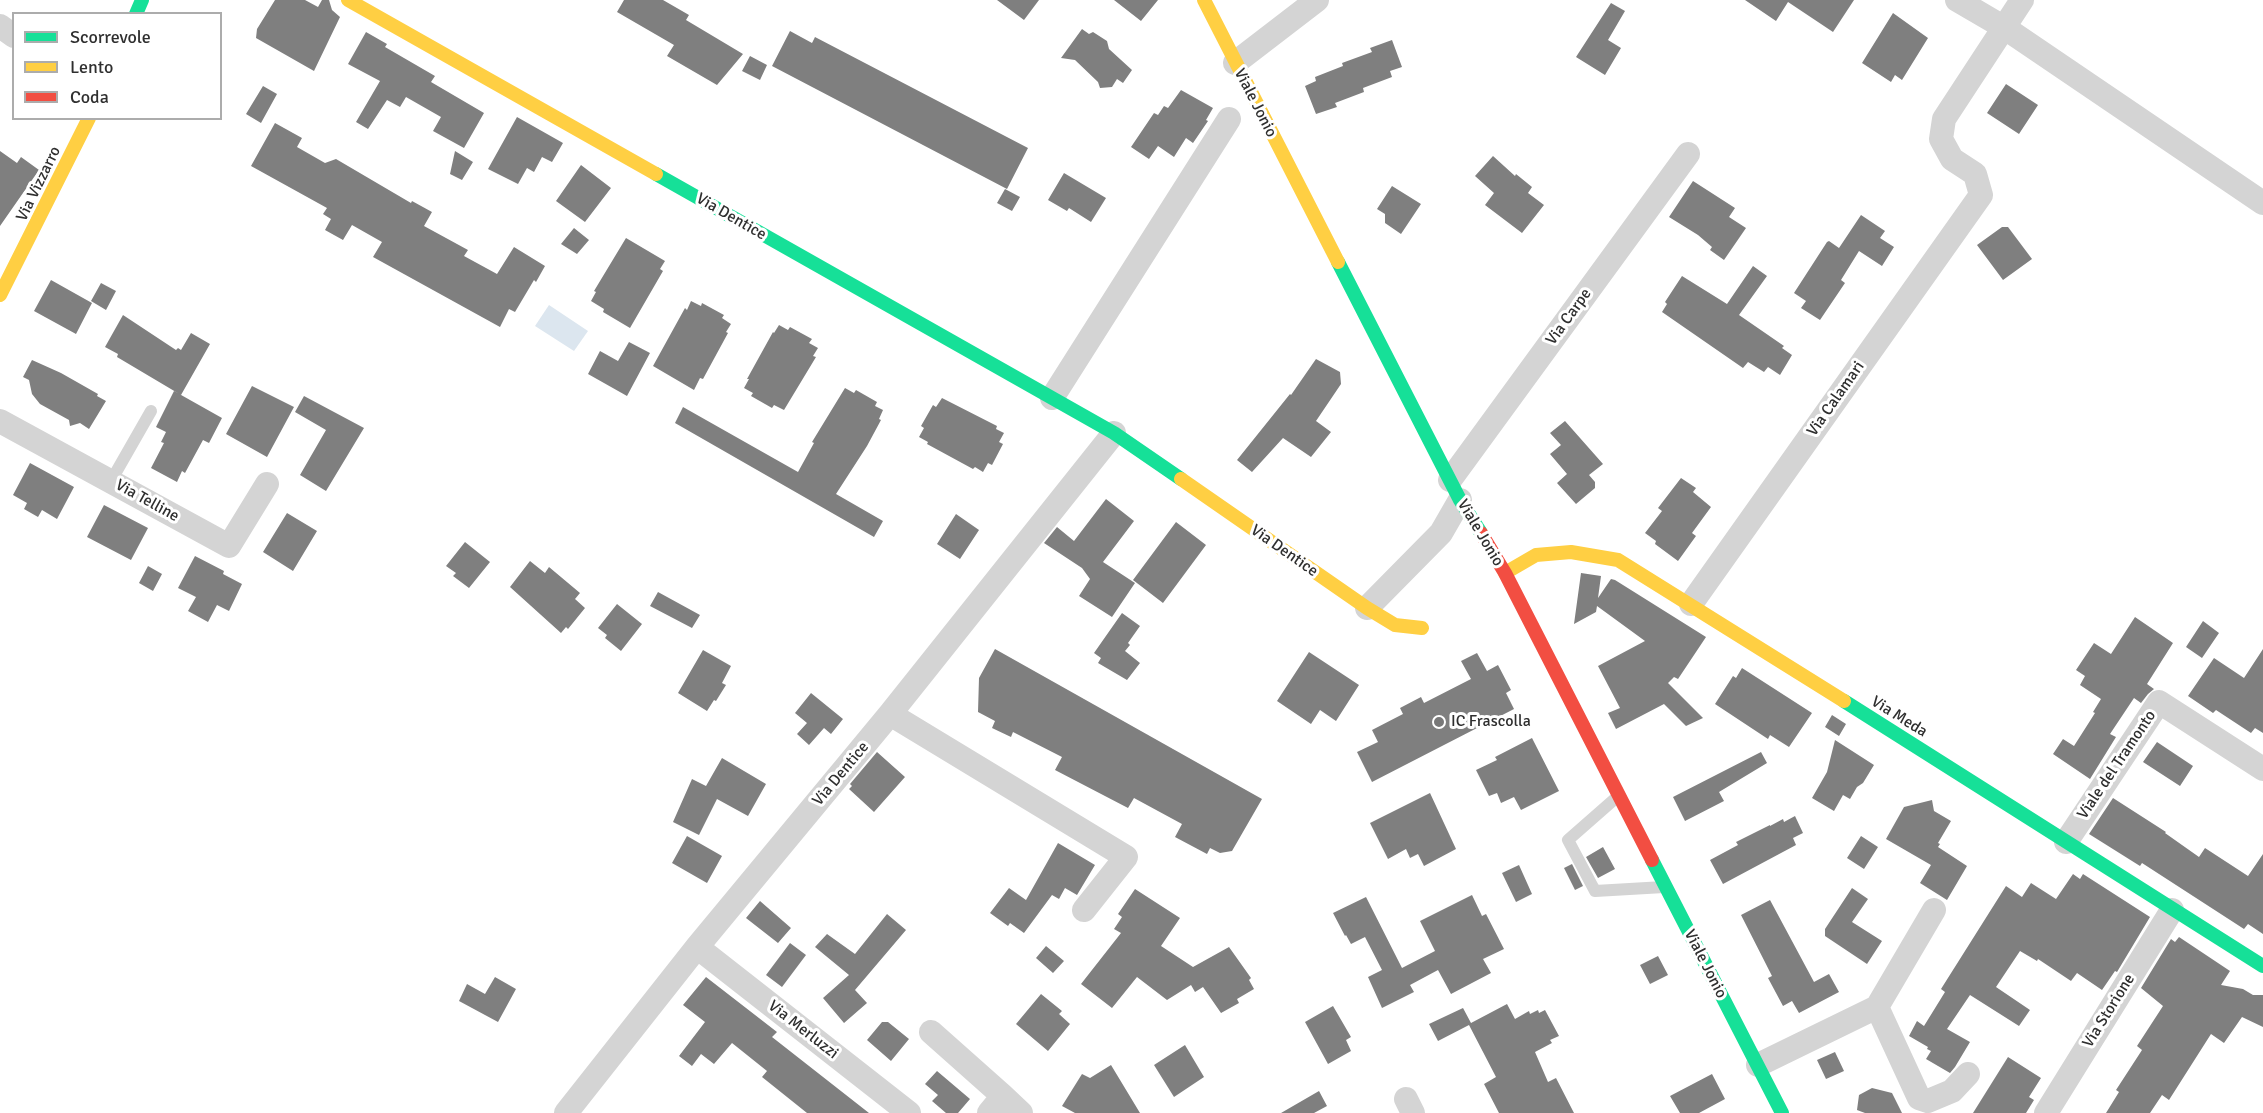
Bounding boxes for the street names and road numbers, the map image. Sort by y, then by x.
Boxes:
street label: Viale Jonio [1230,65,1280,141]
street label: Via Vizzarro [13,143,65,225]
street label: Via Dentice [693,189,769,245]
street label: Via Carpe [1542,285,1596,349]
street label: Via Calamari [1803,358,1869,440]
street label: Via Telline [112,476,182,526]
street label: Viale Jonio [1453,496,1507,570]
street label: Via Dentice [1247,521,1321,581]
street label: Via Meda [1867,692,1931,742]
street label: Viale del Tramonto [2074,707,2160,823]
street label: Via Dentice [809,738,873,810]
street label: Viale Jonio [1680,926,1730,1002]
street label: Via Storione [2079,971,2139,1051]
street label: Via Merluzzi [764,997,842,1063]

